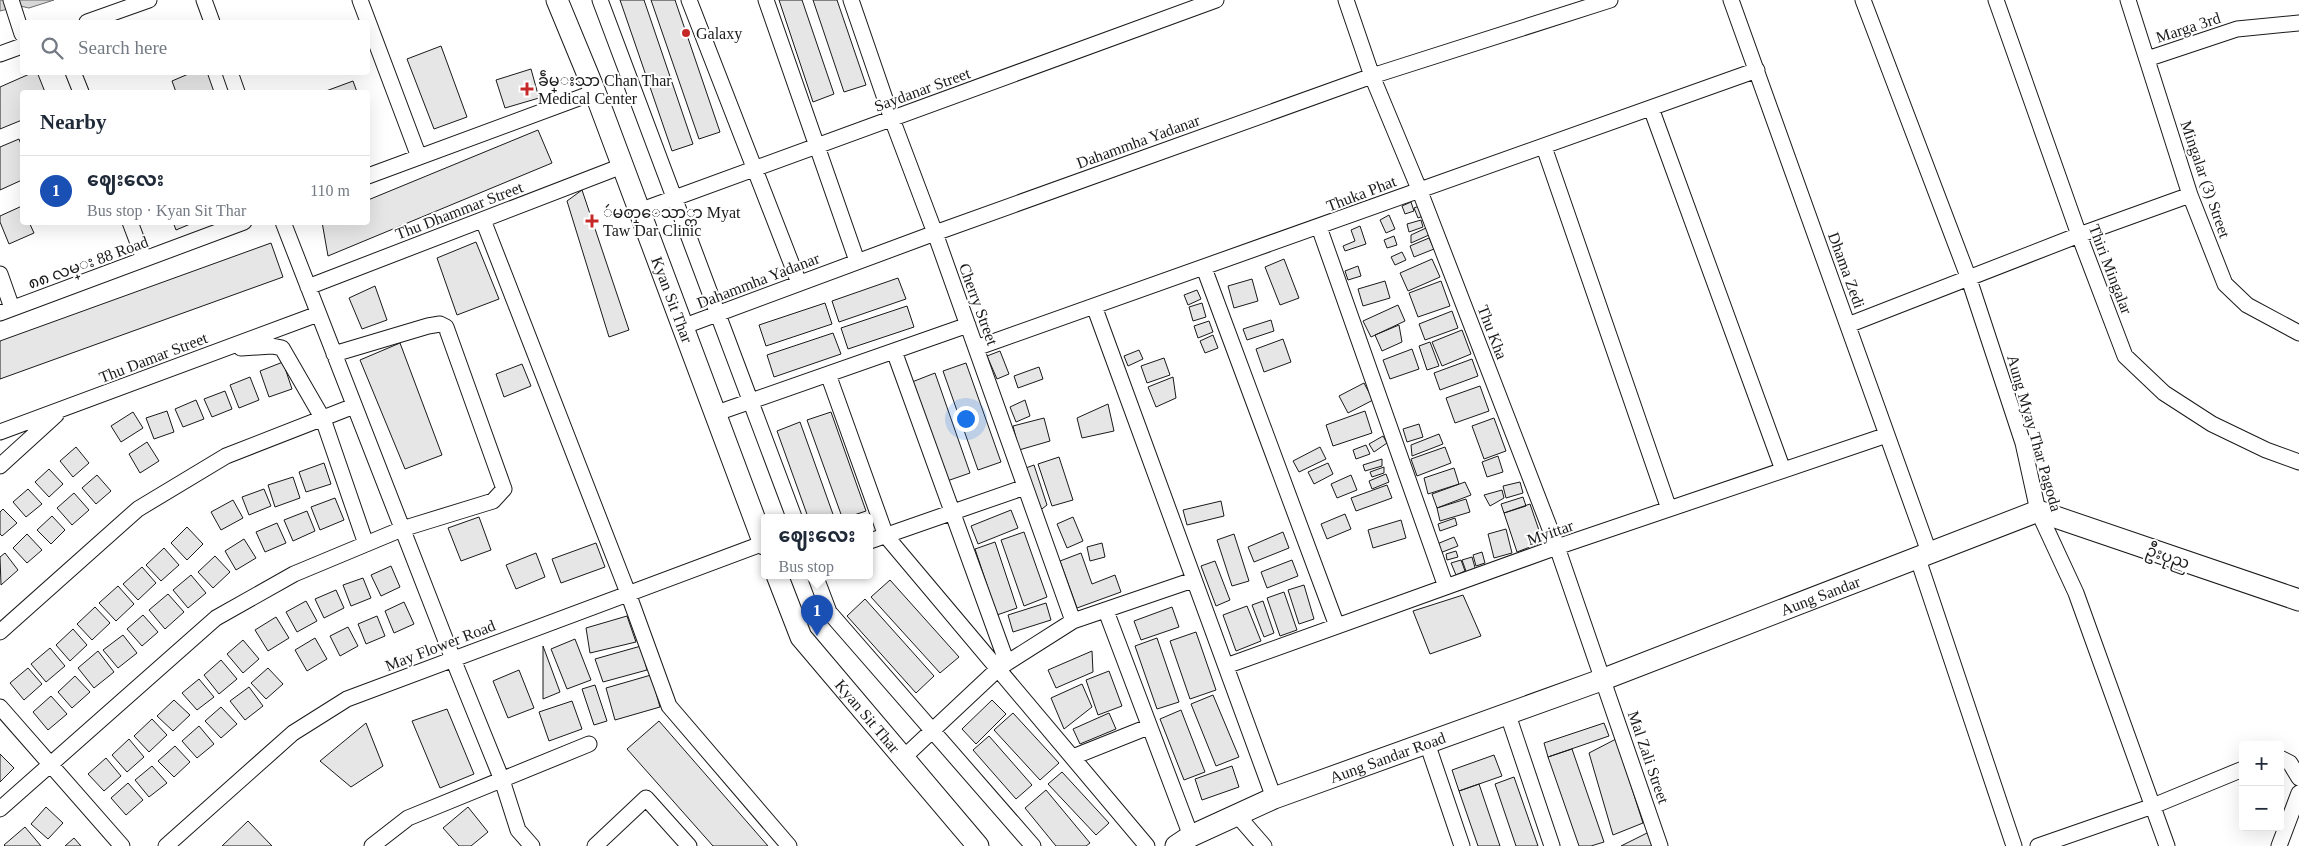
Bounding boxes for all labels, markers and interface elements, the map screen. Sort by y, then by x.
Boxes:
street label: Marga 3rd [2154,9,2223,47]
search box [20,20,370,75]
place label: Galaxy [696,25,742,43]
marker: Galaxy [680,27,692,39]
icon: search [38,34,66,62]
text: Search here [78,37,167,58]
street label: Saydanar Street [872,64,973,116]
place label: ခဵမ္းသာ Chan Thar Medical Center [538,70,672,107]
marker: ခဵမ္းသာ Chan Thar Medical Center [520,82,534,96]
text: Nearby [40,110,107,134]
street label: Dahammha Yadanar [1074,111,1203,172]
street label: Mingalar (3) Street [2177,118,2234,241]
text: ဈေးလေး [87,169,164,190]
street label: Thuka Phat [1324,172,1399,215]
street label: Thu Dhammar Street [393,178,526,243]
text: 1 [52,182,60,199]
text: 110 m [310,182,350,199]
text: Bus stop · Kyan Sit Thar [87,202,246,219]
place label: ဴမတ္ေသာ္တာ Myat Taw Dar Clinic [603,203,741,239]
marker: ဴမတ္ေသာ္တာ Myat Taw Dar Clinic [585,214,599,228]
street label: Thiri Mingalar [2085,222,2136,317]
street label: Dhama Zedi [1825,230,1868,311]
street label: ၈၈ လမ္း 88 Road [26,233,152,296]
street label: Dahammha Yadanar [695,249,822,312]
street label: Kyan Sit Thar [648,254,696,346]
street label: Cherry Street [955,261,1001,348]
street label: Thu Kha [1474,303,1511,362]
street label: Thu Damar Street [97,329,210,386]
street label: Aung Myay Thar Pagoda [2003,353,2065,514]
your location [953,406,979,432]
popup [761,514,873,579]
street label: Myittar [1525,516,1577,549]
text: ဈေးလေး [778,525,856,546]
street label: ဦးပုည [2142,538,2193,577]
text: Bus stop [778,558,834,575]
street label: Aung Sandar [1778,572,1863,619]
pin: 1 [801,595,833,636]
street label: May Flower Road [383,617,498,675]
street label: Kyan Sit Thar [832,676,904,757]
street label: Mal Zali Street [1625,709,1673,806]
street label: Aung Sandar Road [1328,729,1448,786]
map controls [2239,741,2284,831]
button: + [2239,741,2284,786]
button: − [2239,786,2284,831]

